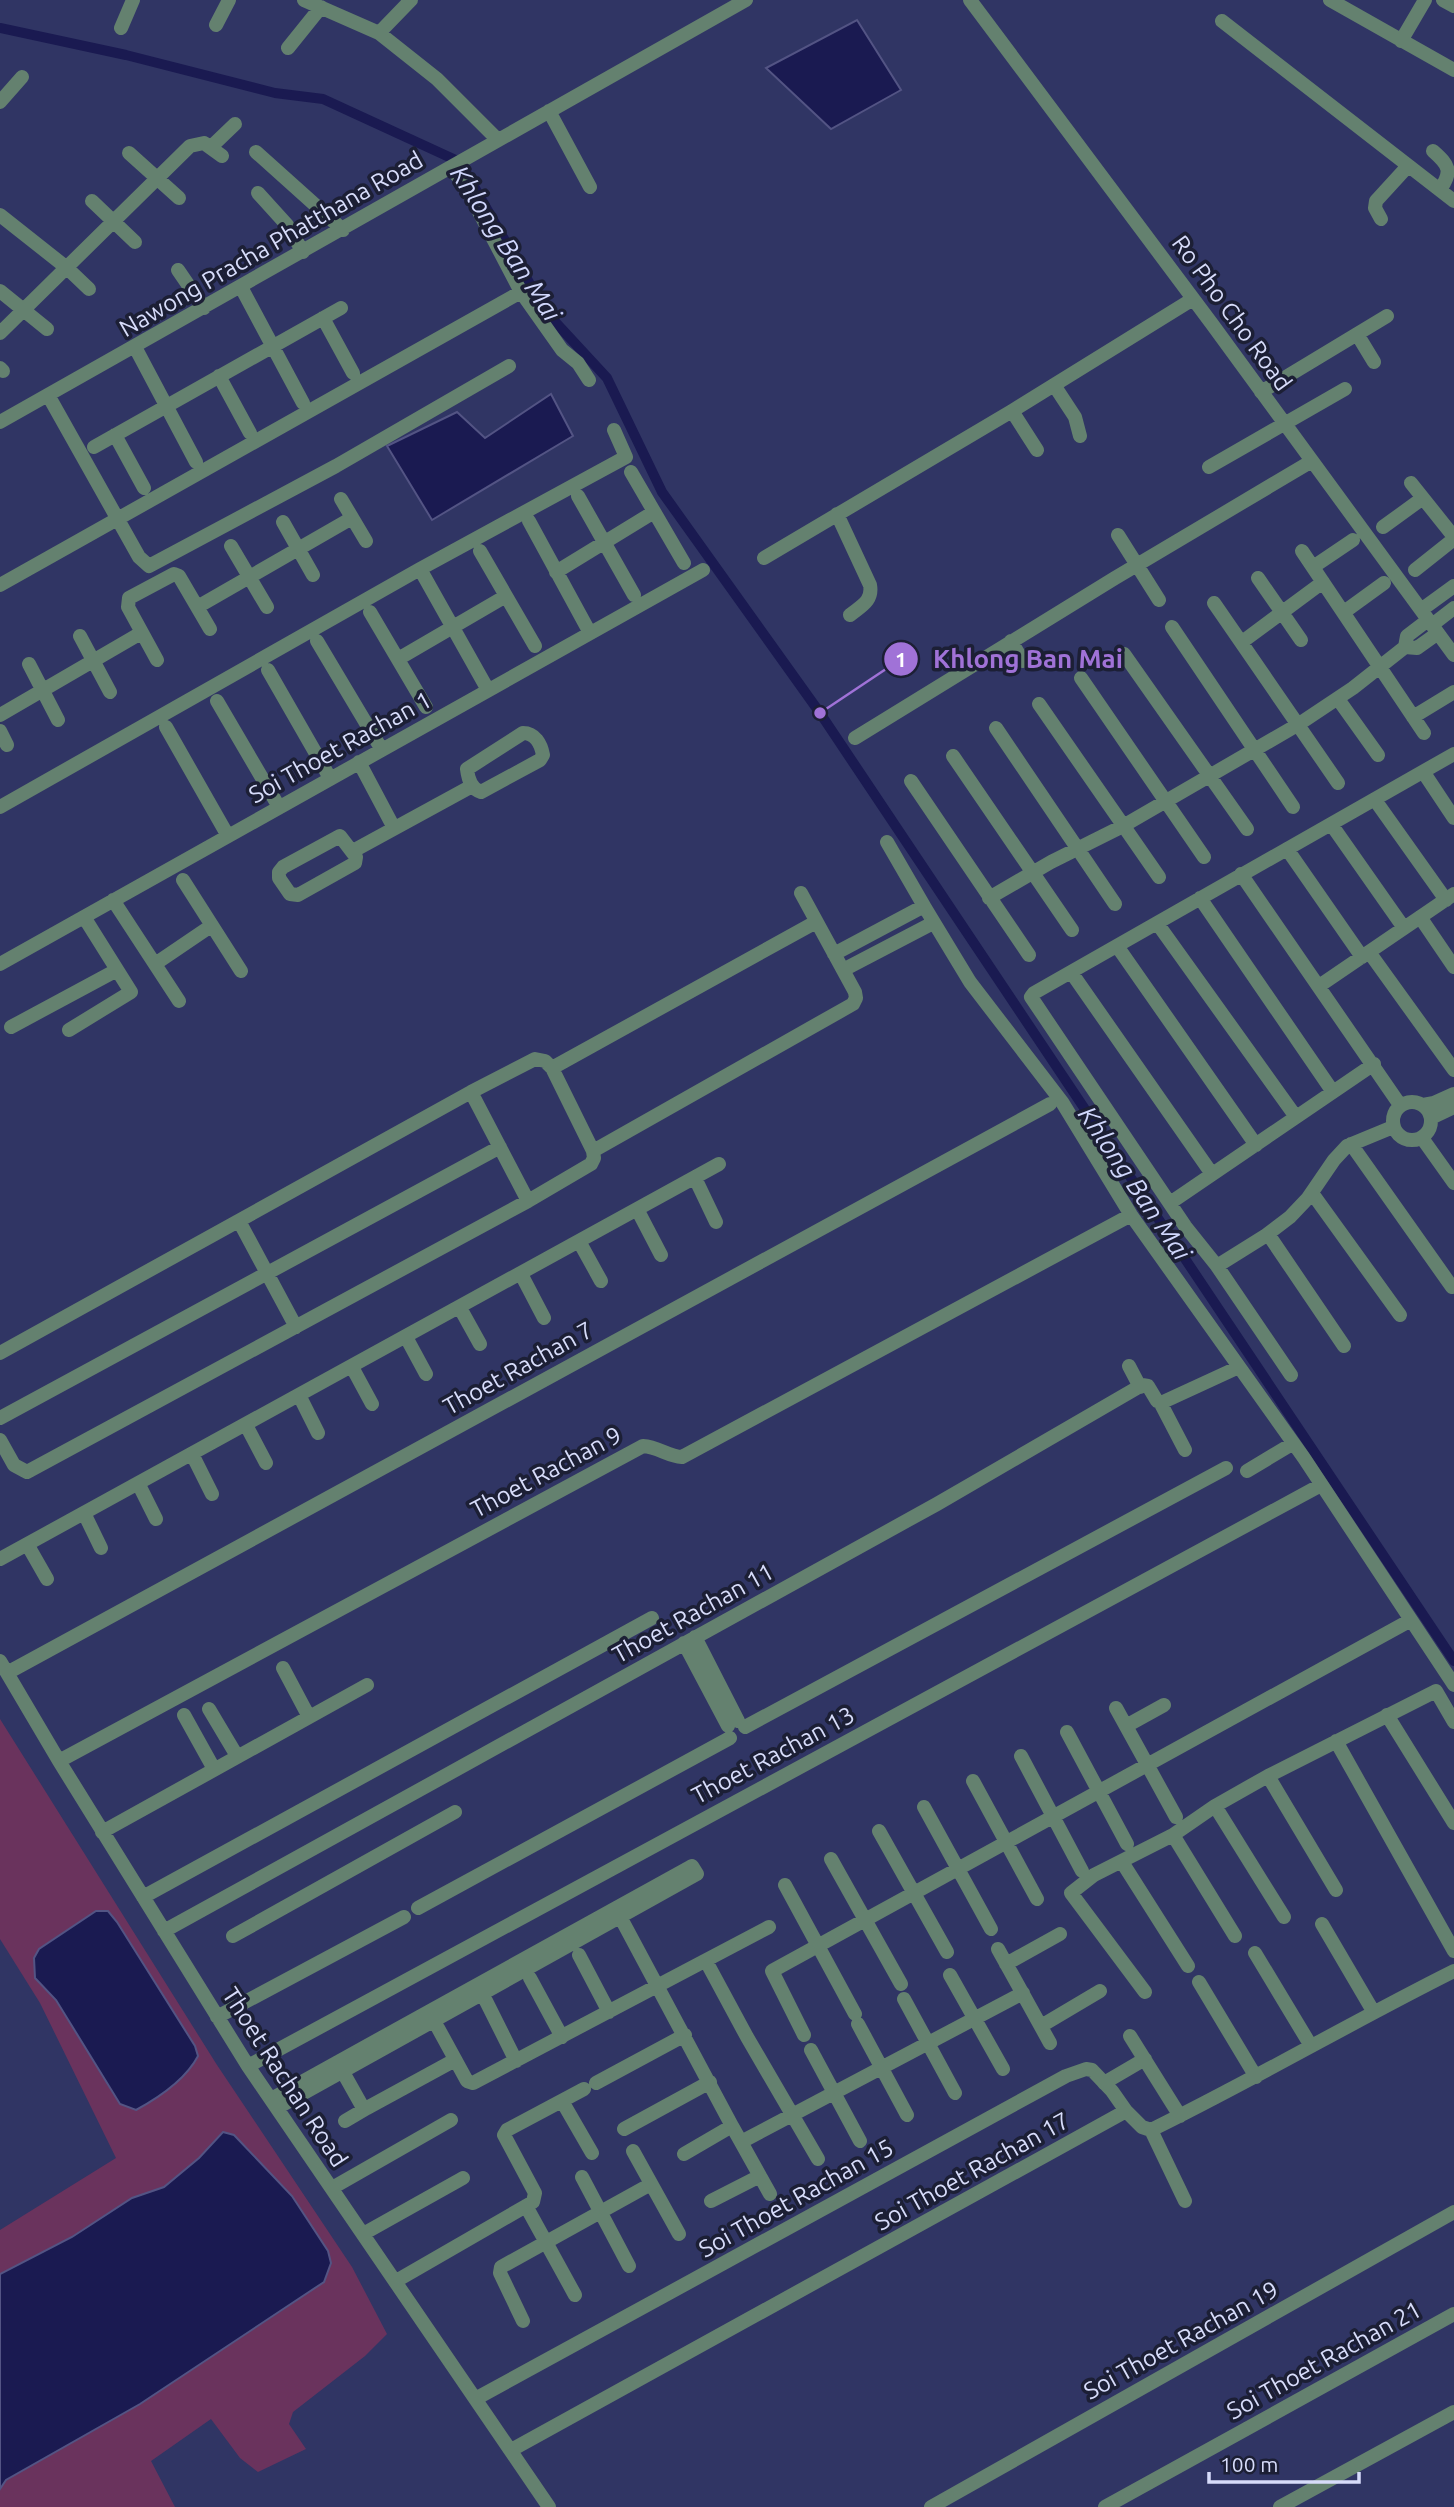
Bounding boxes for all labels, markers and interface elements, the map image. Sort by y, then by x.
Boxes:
street label: Nawong Pracha Phatthana Road [115,146,427,342]
water label: Khlong Ban Mai [445,160,568,327]
street label: Ro Pho Cho Road [1167,230,1297,396]
callout: Khlong Ban Mai [884,636,1137,683]
text: Khlong Ban Mai [933,644,1123,673]
text: 1 [895,647,907,671]
street label: Soi Thoet Rachan 1 [244,686,436,808]
water label: Khlong Ban Mai [1073,1100,1198,1267]
street label: Thoet Rachan 7 [439,1316,597,1420]
street label: Thoet Rachan 9 [466,1421,626,1523]
street label: Thoet Rachan 11 [608,1558,778,1668]
street label: Thoet Rachan 13 [687,1701,859,1809]
street label: Thoet Rachan Road [217,1982,353,2172]
street label: Soi Thoet Rachan 17 [870,2106,1074,2236]
street label: Soi Thoet Rachan 15 [694,2133,898,2263]
street label: Soi Thoet Rachan 19 [1079,2275,1283,2405]
street label: Soi Thoet Rachan 21 [1222,2295,1426,2425]
scale bar [1209,2440,1360,2484]
text: 100 m [1220,2452,1278,2476]

